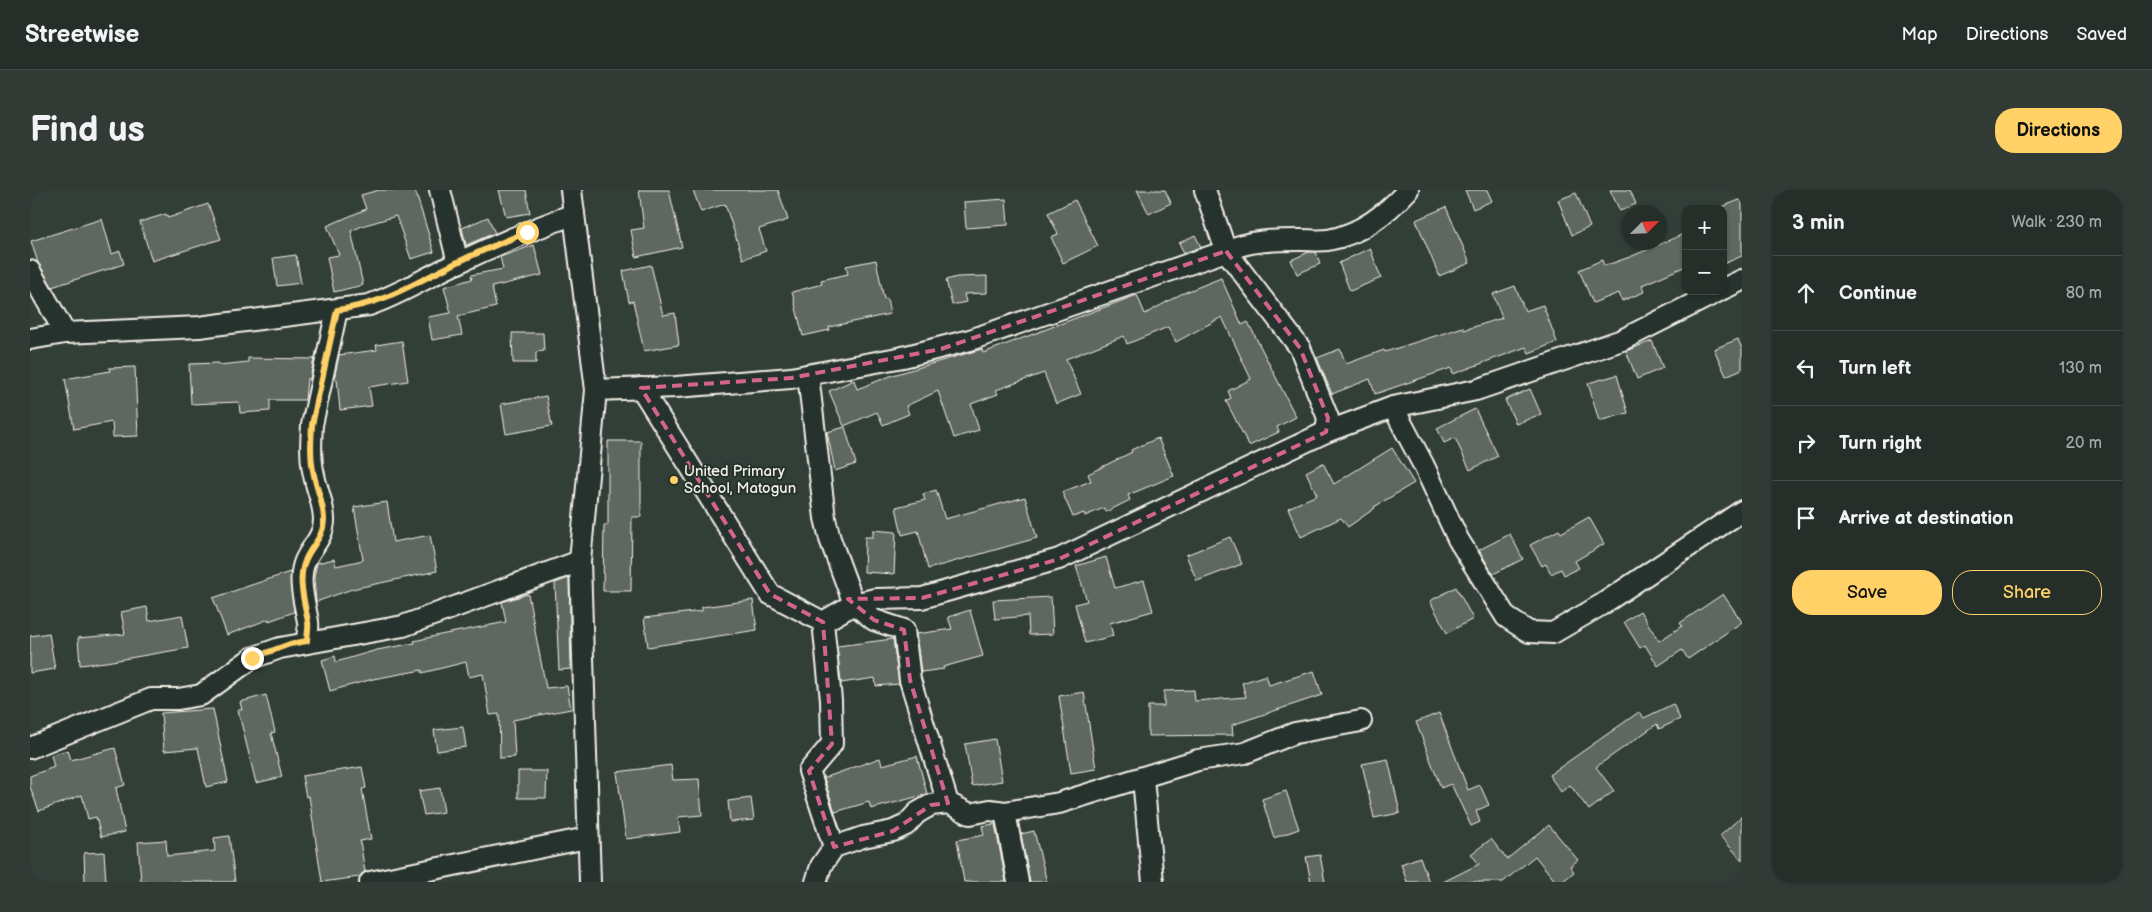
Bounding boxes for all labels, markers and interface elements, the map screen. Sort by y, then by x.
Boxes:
text: Streetwise [25,20,139,49]
text: Map [1902,24,1938,45]
text: Directions [1966,24,2048,45]
text: Saved [2076,24,2127,45]
button: Directions [1995,108,2122,153]
text: Find us [30,109,145,152]
north arrow [1622,205,1667,250]
map controls [1682,205,1727,295]
button: + [1682,205,1727,250]
text: 3 min [1792,210,1845,235]
text: Walk · 230 m [2012,213,2102,232]
route start [516,221,539,244]
button: − [1682,250,1727,295]
icon: ahead [1792,279,1820,307]
text: Continue [1839,282,1917,305]
text: 80 m [2066,284,2102,303]
icon: left [1792,354,1820,382]
text: Turn left [1839,357,1911,380]
text: 130 m [2059,359,2102,378]
icon: right [1792,429,1820,457]
text: Turn right [1839,432,1922,455]
text: 20 m [2066,434,2102,453]
place label: United Primary School, Matogun [684,462,796,498]
marker: United Primary School, Matogun [668,474,680,486]
icon: arrive [1792,504,1820,532]
text: Arrive at destination [1839,507,2014,530]
button: Save [1792,570,1942,615]
button: Share [1952,570,2102,615]
route end [241,647,264,670]

